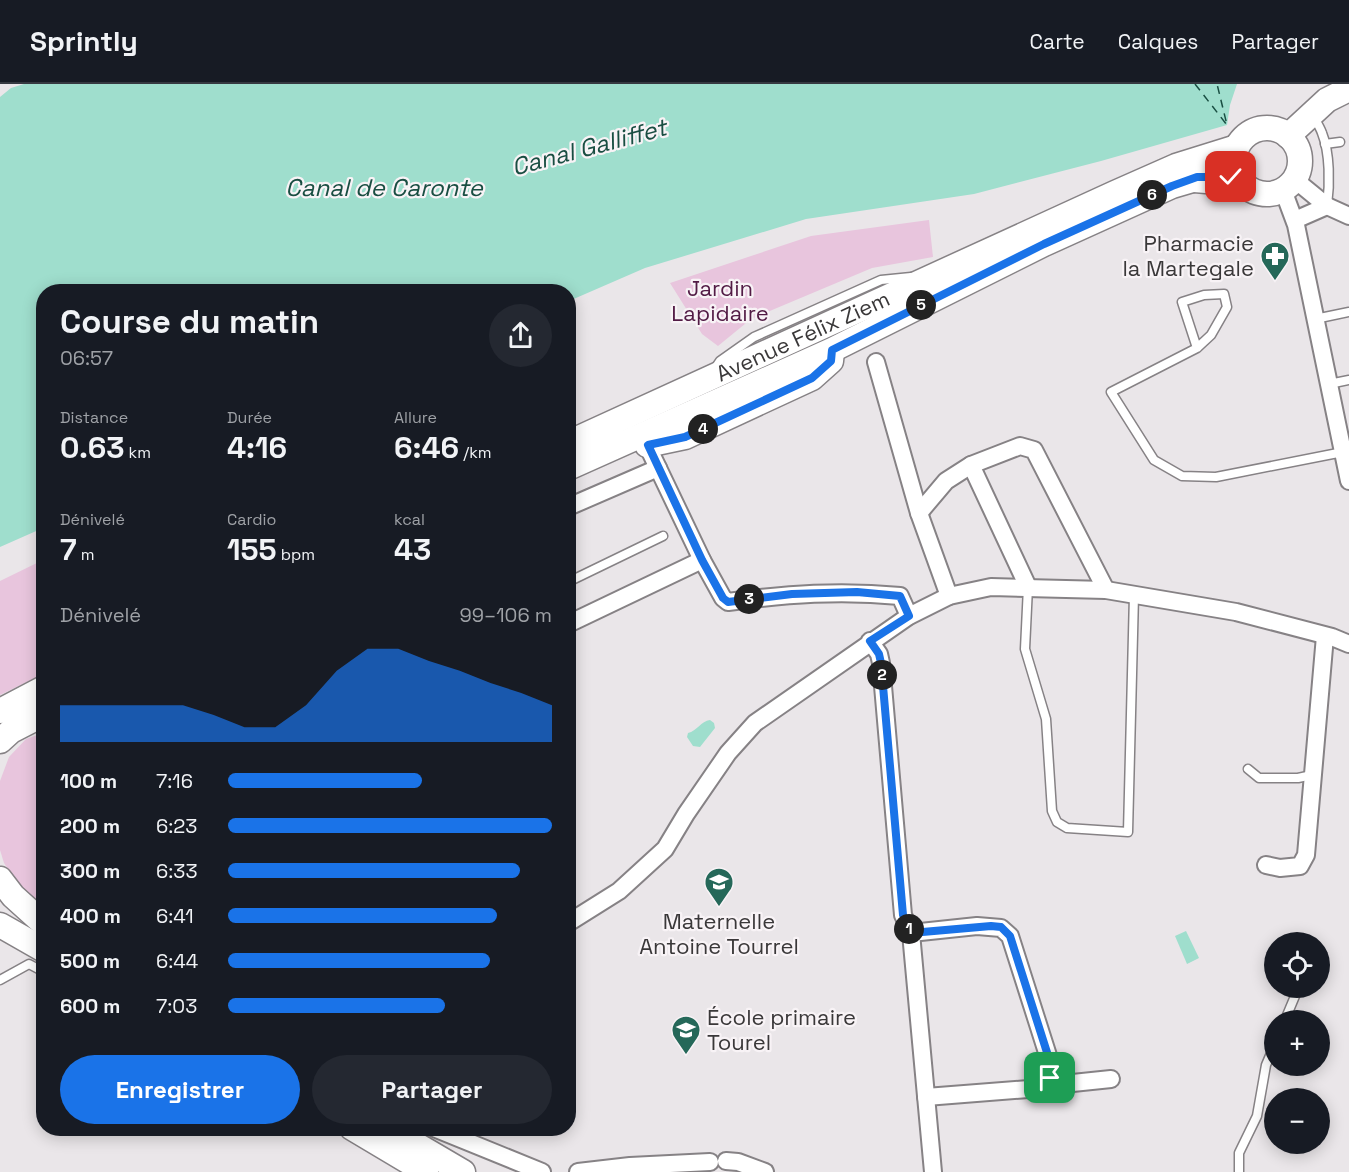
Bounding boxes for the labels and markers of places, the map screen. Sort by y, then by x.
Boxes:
pin [1205,151,1256,202]
pin: 6 [1137,180,1167,210]
place label: Pharmacie la Martegale [1122,229,1254,282]
pharmacy icon: Pharmacie la Martegale [1259,240,1291,282]
pin: 5 [906,290,936,320]
pin: 4 [688,414,718,444]
pin: 3 [734,584,764,614]
pin: 2 [867,660,897,690]
school or university icon: Maternelle Antoine Tourrel [703,866,735,908]
place label: Maternelle Antoine Tourrel [639,907,799,960]
pin: 1 [894,914,924,944]
place label: École primaire Tourel [707,1003,856,1056]
school or university icon: École primaire Tourel [670,1014,702,1056]
pin [1024,1052,1075,1103]

